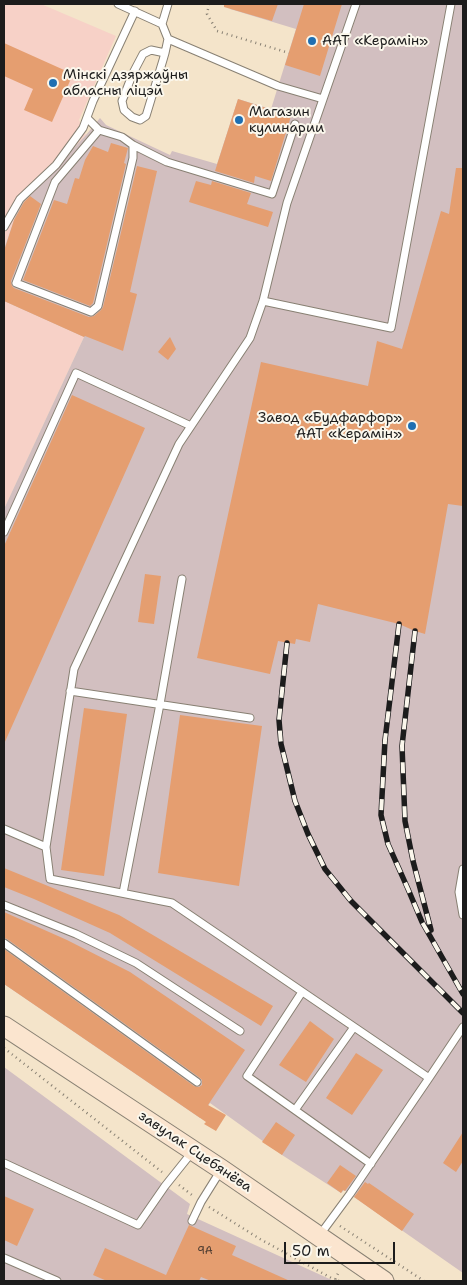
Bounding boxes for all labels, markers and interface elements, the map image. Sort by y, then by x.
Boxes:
place label: ААТ «Керамін» [322,33,428,49]
marker: ААТ «Керамін» [306,35,318,47]
place label: Мінскі дзяржаўны абласны ліцэй [63,67,188,100]
marker: Мінскі дзяржаўны абласны ліцэй [47,77,59,89]
place label: Магазин кулинарии [249,104,324,136]
marker: Магазин кулинарии [233,114,245,126]
place label: Завод «Будфарфор» ААТ «Керамін» [258,410,402,442]
marker: Завод «Будфарфор» ААТ «Керамін» [406,420,418,432]
street label: завулак Сцебянёва [135,1108,255,1196]
scale bar [287,1232,398,1264]
text: 50 m [292,1241,330,1261]
house number: 9А [197,1244,213,1258]

